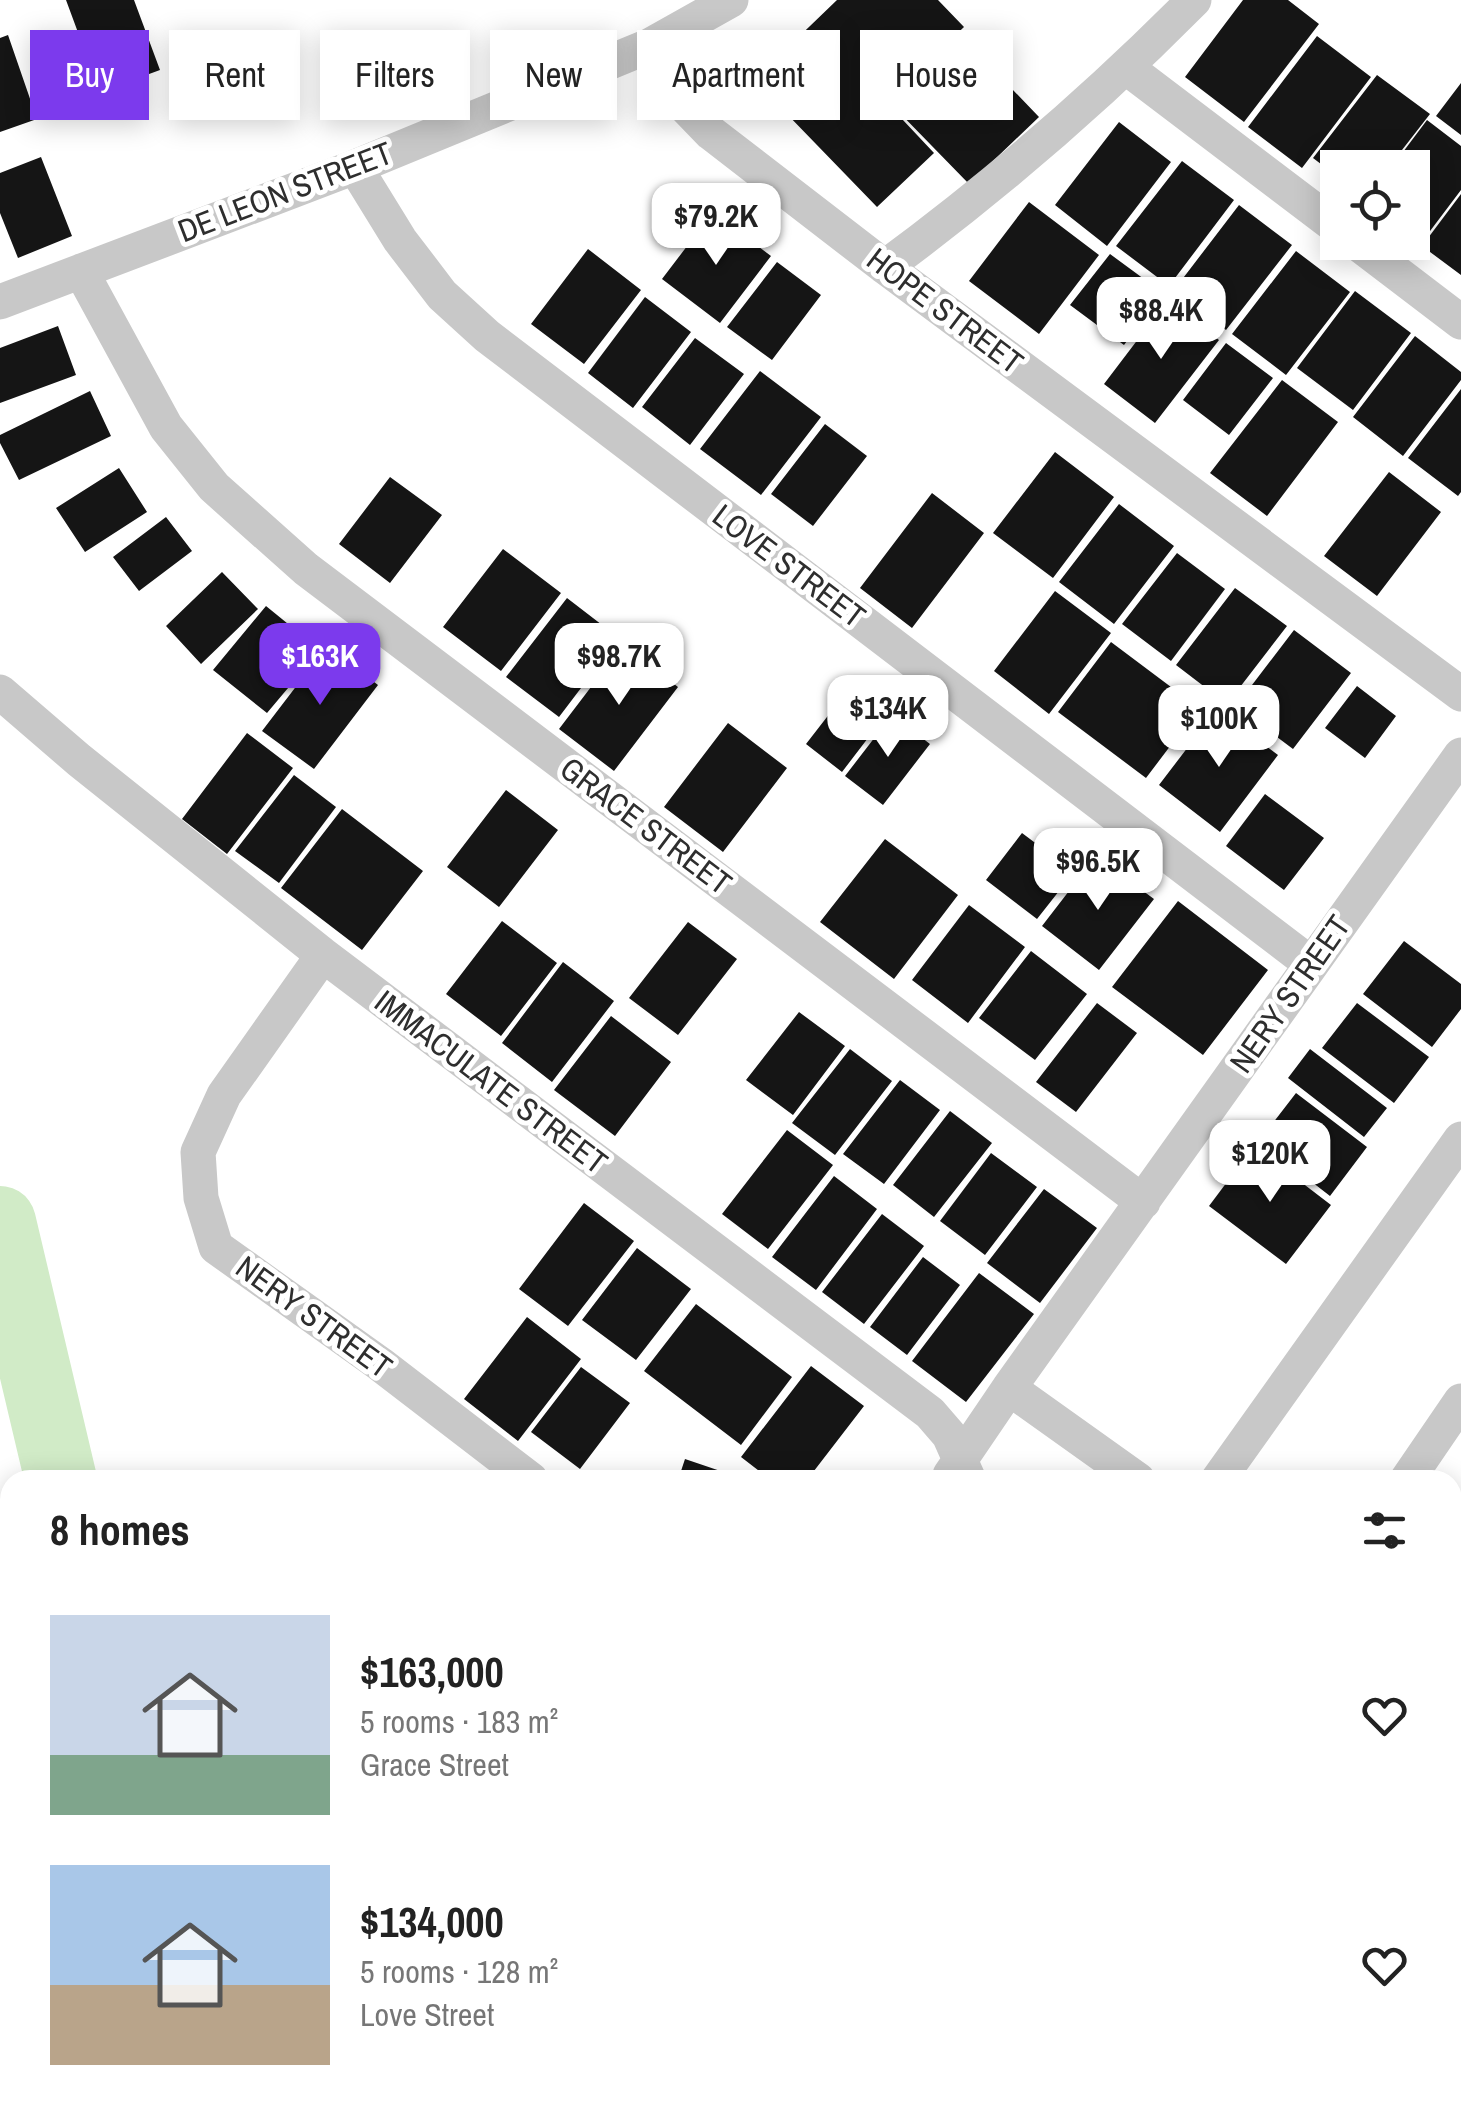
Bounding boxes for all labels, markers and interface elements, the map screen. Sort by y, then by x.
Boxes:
chip: Buy [30,30,149,120]
chip: Rent [169,30,300,120]
chip: Filters [320,30,470,120]
chip: New [490,30,617,120]
chip: Apartment [637,30,840,120]
chip: House [860,30,1013,120]
street label: DE LEON STREET [172,131,398,252]
map controls [1320,150,1430,260]
button: locate [1320,150,1430,260]
pin: $79.2K [635,183,797,268]
text: $79.2K [674,194,758,237]
street label: HOPE STREET [858,238,1032,383]
pin: $88.4K [1080,277,1242,362]
text: $88.4K [1119,288,1203,331]
street label: LOVE STREET [704,494,874,637]
pin: $163K [250,623,390,708]
pin: $98.7K [538,623,700,708]
text: $163K [281,634,359,677]
text: $98.7K [577,634,661,677]
pin: $134K [818,675,958,760]
pin: $100K [1149,685,1289,770]
text: $134K [849,686,927,729]
text: $100K [1180,696,1258,739]
street label: GRACE STREET [552,747,741,904]
pin: $96.5K [1017,828,1179,913]
text: $96.5K [1056,839,1140,882]
street label: NERY STREET [1220,906,1360,1081]
street label: IMMACULATE STREET [366,980,616,1183]
pin: $120K [1200,1120,1340,1205]
text: $120K [1231,1131,1309,1174]
street label: NERY STREET [228,1245,401,1388]
text: 8 homes [50,1502,190,1558]
icon: filters [1357,1503,1412,1558]
text: $163,000 [360,1644,504,1700]
icon: home [130,1655,250,1775]
icon: heart [1357,1688,1412,1743]
text: 5 rooms · 183 m² [360,1700,558,1743]
text: Grace Street [360,1743,509,1786]
text: $134,000 [360,1894,504,1950]
icon: home [130,1905,250,2025]
icon: heart [1357,1938,1412,1993]
text: 5 rooms · 128 m² [360,1950,558,1993]
text: Love Street [360,1993,494,2036]

